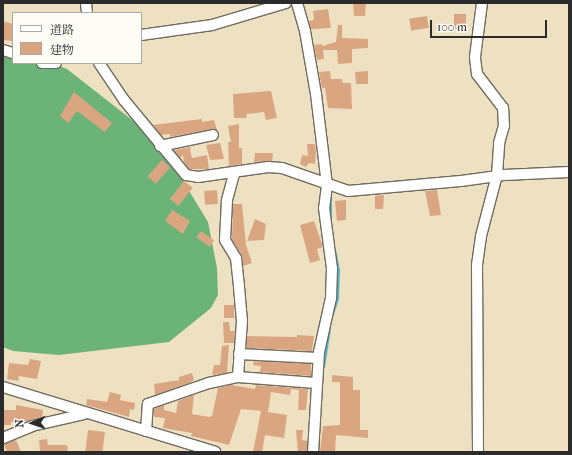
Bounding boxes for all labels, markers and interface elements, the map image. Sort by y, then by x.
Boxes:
legend [12,12,142,64]
scale bar [432,12,549,38]
text: 100 m [437,20,467,34]
text: 道路 [50,23,74,37]
text: 建物 [50,43,74,57]
north arrow [12,403,52,443]
text: N [13,419,26,428]

